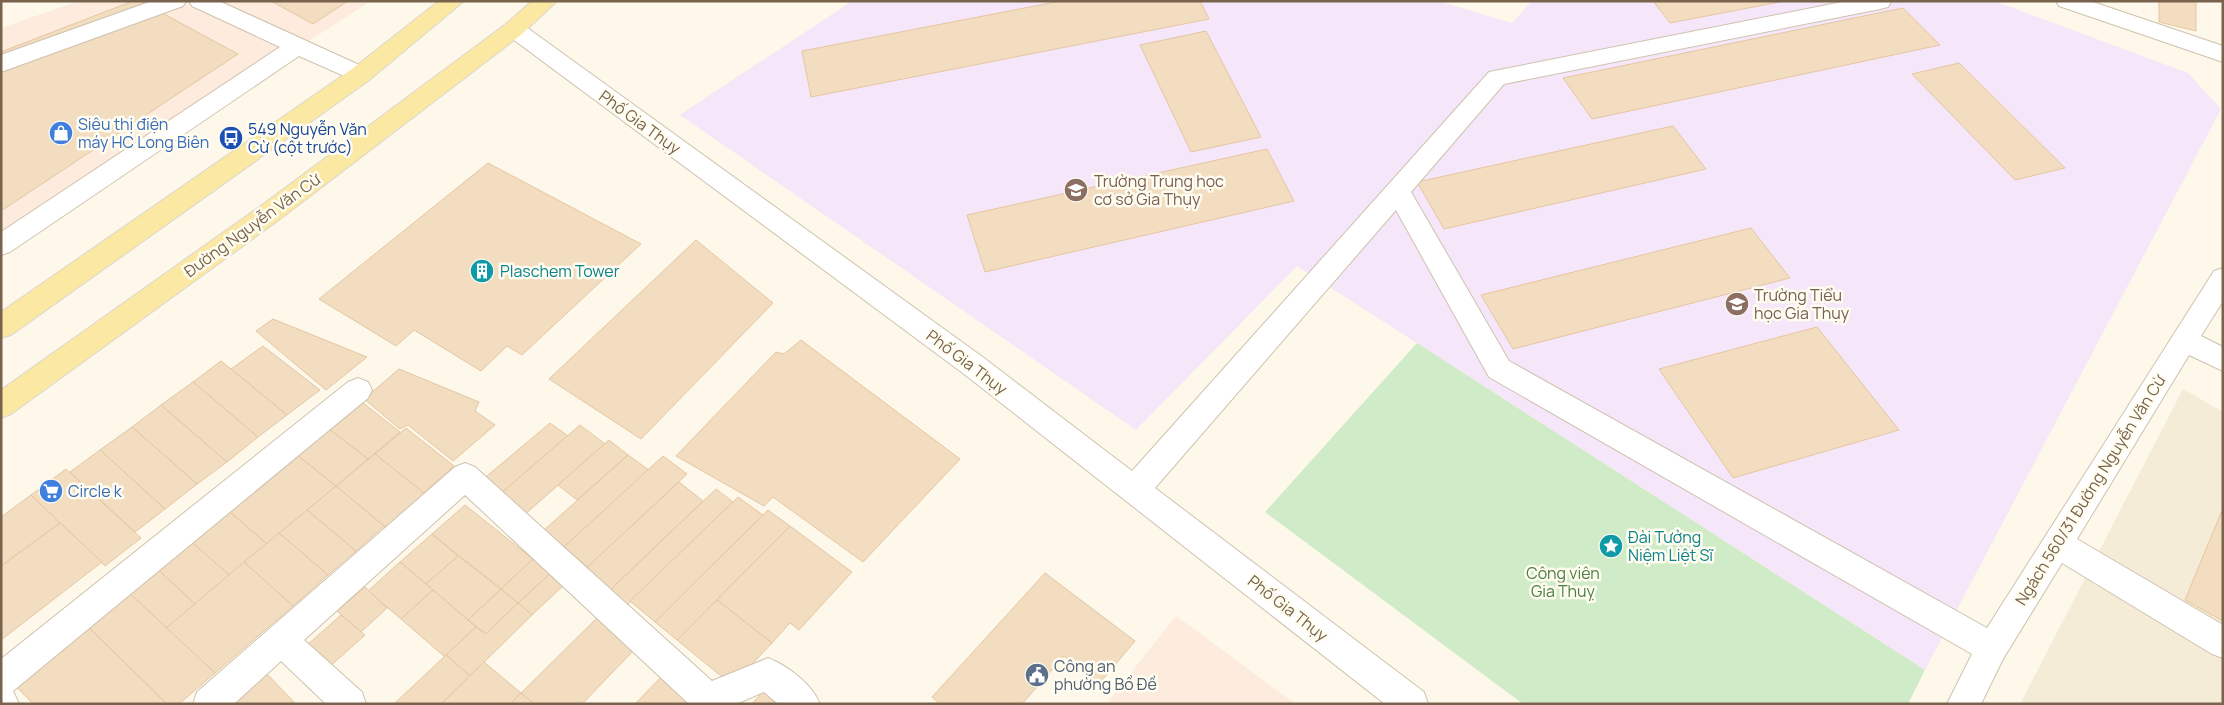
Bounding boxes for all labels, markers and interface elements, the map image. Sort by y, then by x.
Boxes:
street label: Phố Gia Thụy [595,85,686,159]
place label: Siêu thị điện máy HC Long Biên [78,113,209,153]
place label: 549 Nguyễn Văn Cừ (cột trước) [248,118,367,158]
shop icon: Siêu thị điện máy HC Long Biên [48,120,74,146]
bus stop icon: 549 Nguyễn Văn Cừ (cột trước) [218,125,244,151]
street label: Đường Nguyễn Văn Cừ [179,168,325,282]
place label: Trường Trung học cơ sở Gia Thụy [1094,170,1224,210]
school or university icon: Trường Trung học cơ sở Gia Thụy [1063,177,1089,203]
building icon: Plaschem Tower [469,258,495,284]
place label: Plaschem Tower [500,260,620,282]
place label: Trường Tiểu học Gia Thụy [1754,284,1850,324]
school or university icon: Trường Tiểu học Gia Thụy [1724,291,1750,317]
street label: Phố Gia Thụy [922,324,1012,400]
street label: Ngách 560/31 Đường Nguyễn Văn Cừ [2010,370,2171,609]
supermarket icon: Circle k [38,478,64,504]
place label: Circle k [68,480,123,502]
place label: Đài Tưởng Niệm Liệt Sĩ [1628,526,1714,566]
place icon: Đài Tưởng Niệm Liệt Sĩ [1598,533,1624,559]
park label: Công viên Gia Thuỵ [1526,562,1600,602]
street label: Phố Gia Thụy [1243,570,1333,647]
place label: Công an phường Bồ Đề [1054,655,1157,695]
public building icon: Công an phường Bồ Đề [1024,662,1050,688]

